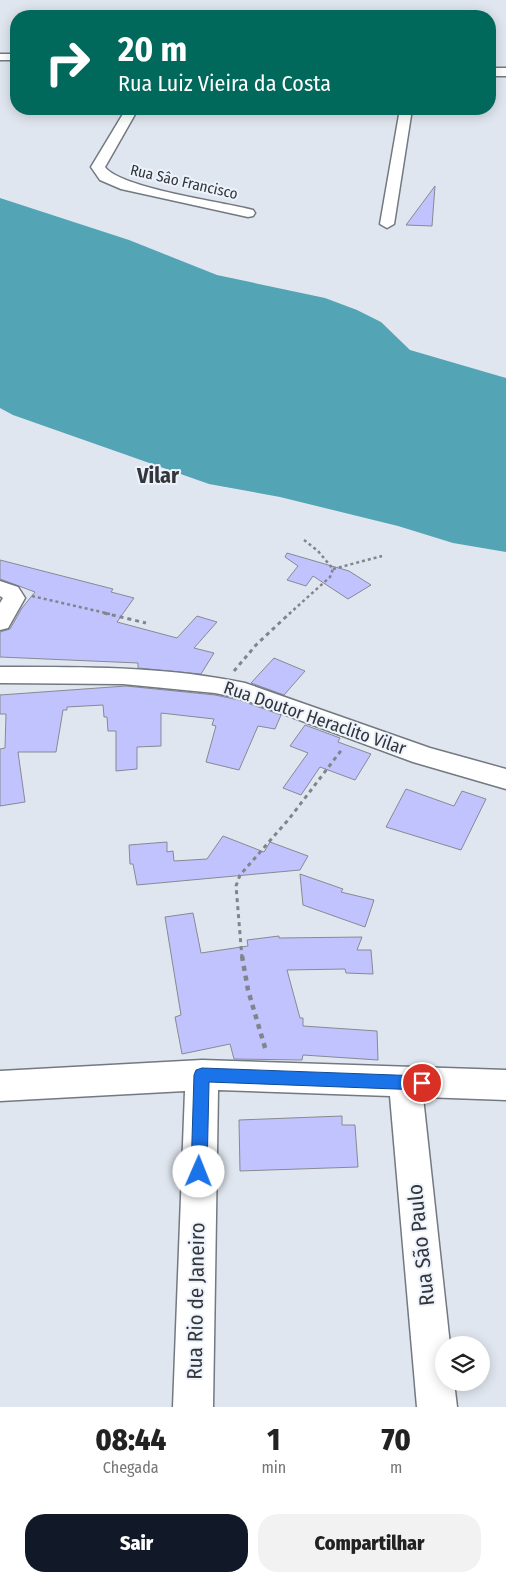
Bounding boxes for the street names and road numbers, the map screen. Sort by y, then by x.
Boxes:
street label: Rua Sâo Francisco [128,161,240,203]
street label: Rua Doutor Heraclito Vilar [221,676,410,760]
street label: Rua São Paulo [402,1183,440,1307]
street label: Rua Rio de Janeiro [182,1222,210,1380]

